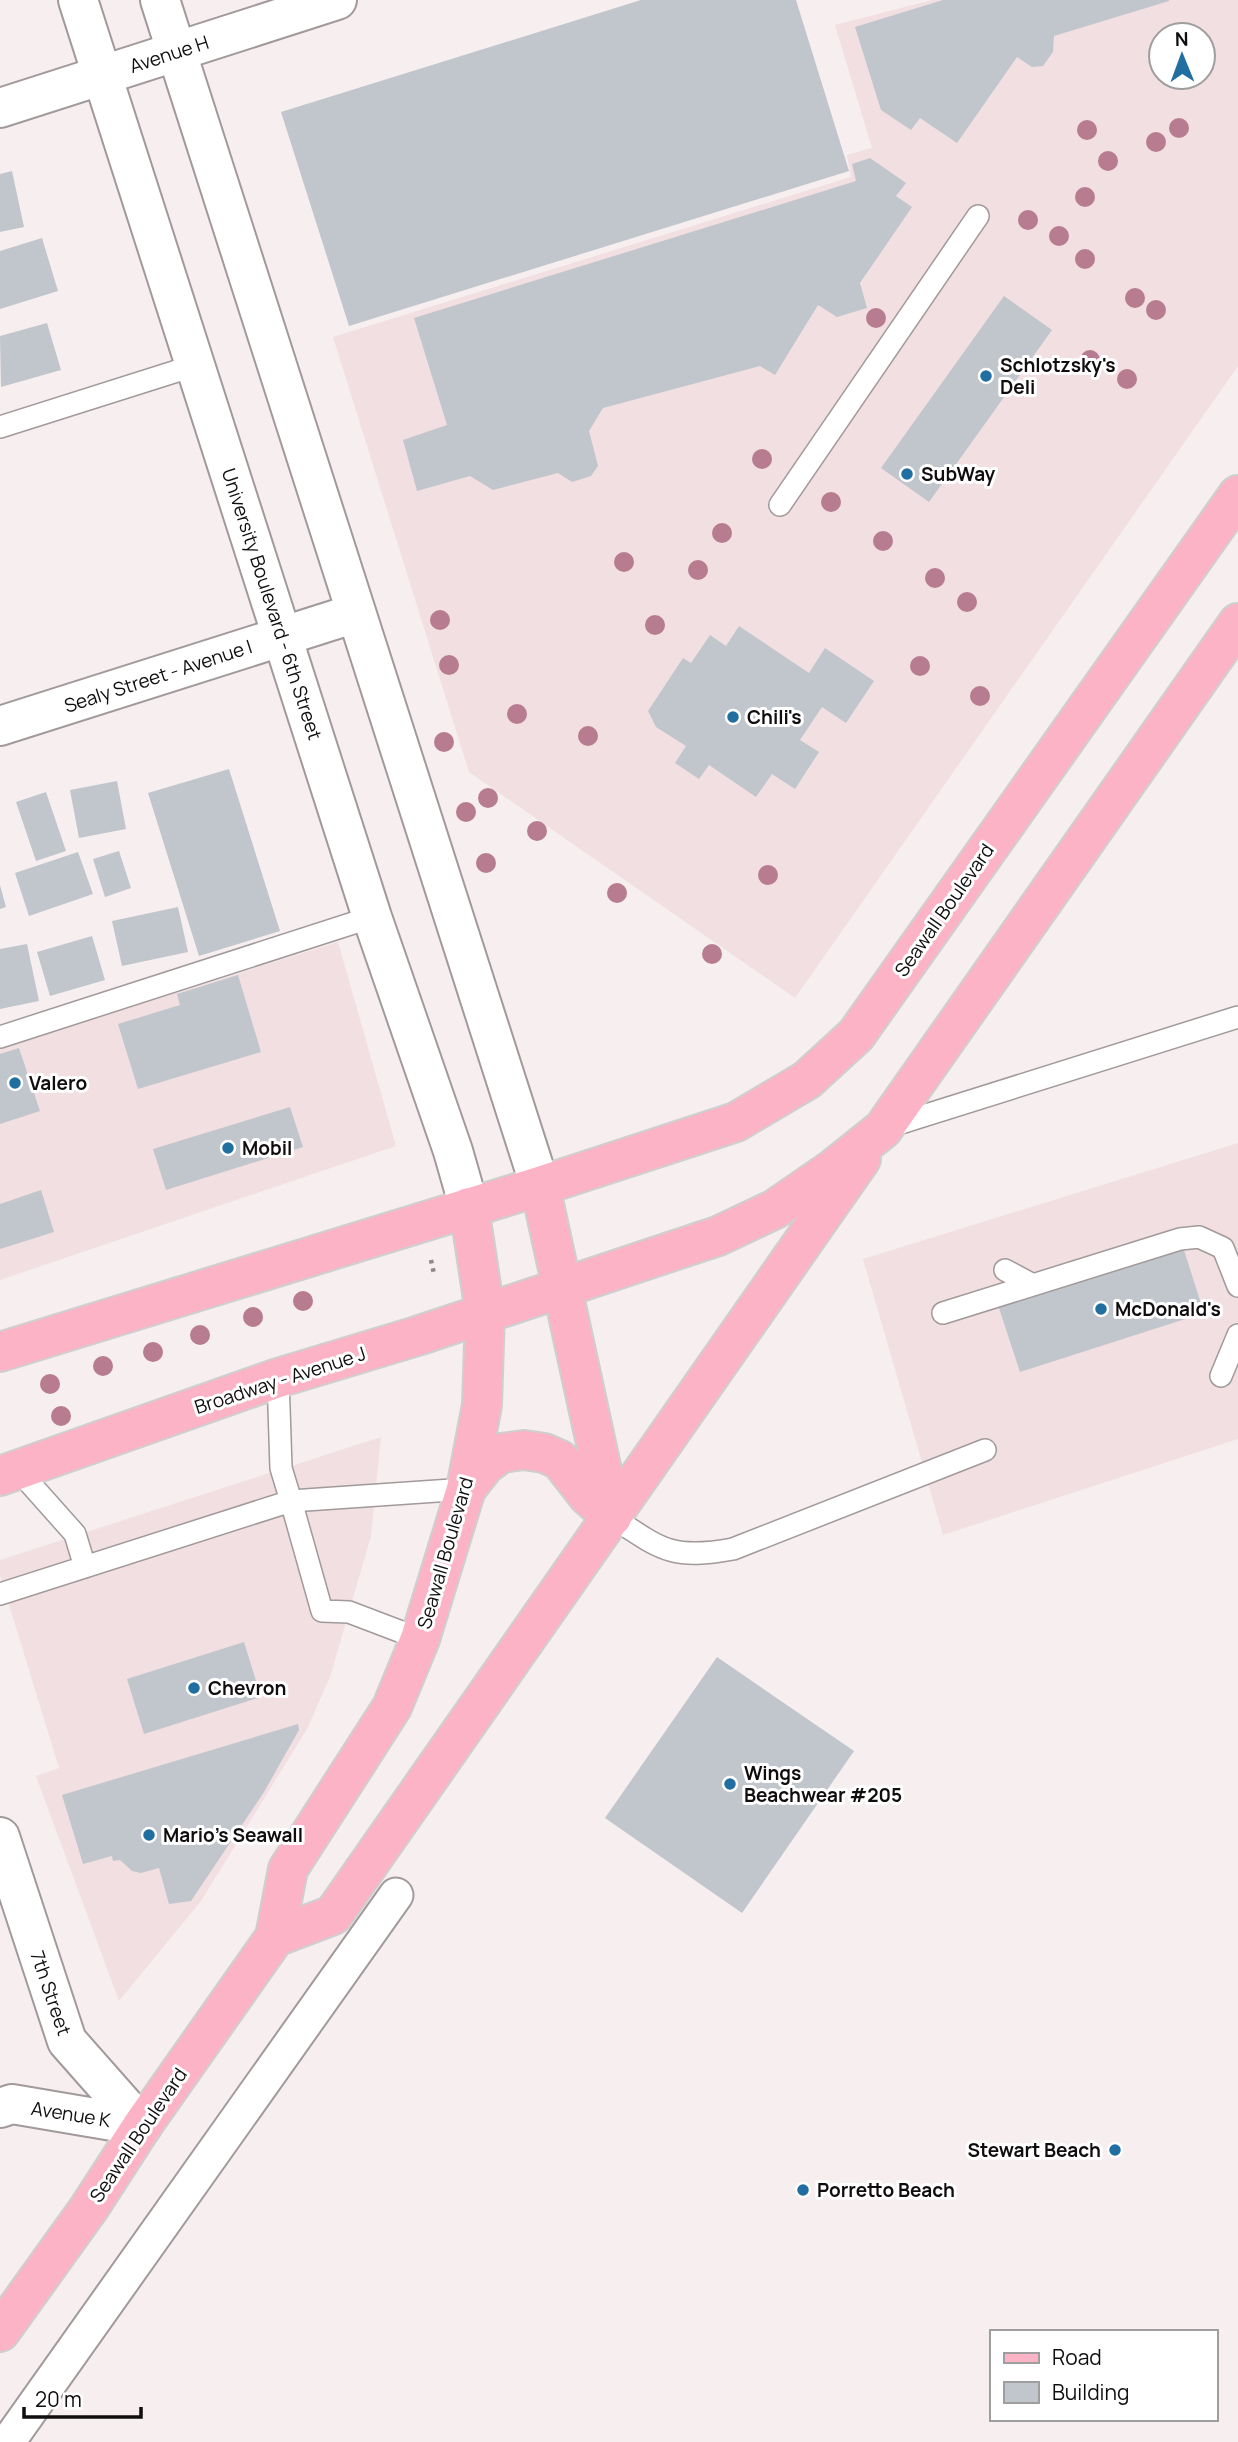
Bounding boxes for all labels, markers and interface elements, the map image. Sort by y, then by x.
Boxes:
north arrow [1147,21,1217,91]
text: N [1175,26,1189,52]
street label: Avenue H [126,29,212,79]
place label: Schlotzsky's Deli [1000,352,1116,400]
marker: Schlotzsky's Deli [978,368,994,384]
place label: SubWay [921,461,996,487]
street label: University Boulevard - 6th Street [216,465,328,743]
marker: SubWay [899,466,915,482]
street label: Sealy Street - Avenue I [61,633,255,719]
place label: Chili's [747,704,802,730]
marker: Chili's [725,709,741,725]
street label: Seawall Boulevard [888,838,1000,982]
place label: Valero [29,1070,87,1096]
marker: Valero [7,1075,23,1091]
place label: Mobil [242,1135,292,1161]
marker: Mobil [220,1140,236,1156]
place label: McDonald's [1115,1296,1221,1322]
marker: McDonald's [1093,1301,1109,1317]
street label: Broadway - Avenue J [191,1340,369,1420]
street label: Seawall Boulevard [411,1474,479,1632]
place label: Chevron [208,1675,287,1701]
marker: Chevron [186,1680,202,1696]
place label: Wings Beachwear #205 [744,1760,902,1808]
marker: Wings Beachwear #205 [722,1776,738,1792]
place label: Mario’s Seawall [163,1822,303,1848]
marker: Mario’s Seawall [141,1827,157,1843]
street label: 7th Street [24,1947,78,2039]
street label: Seawall Boulevard [83,2063,193,2207]
street label: Avenue K [29,2095,113,2133]
place label: Stewart Beach [968,2137,1101,2163]
marker: Stewart Beach [1107,2142,1123,2158]
place label: Porretto Beach [817,2177,955,2203]
marker: Porretto Beach [795,2182,811,2198]
legend [990,2330,1217,2421]
text: Road [1052,2343,1102,2371]
scale bar [24,2376,142,2420]
text: Building [1052,2378,1129,2406]
text: 20 m [35,2385,82,2413]

